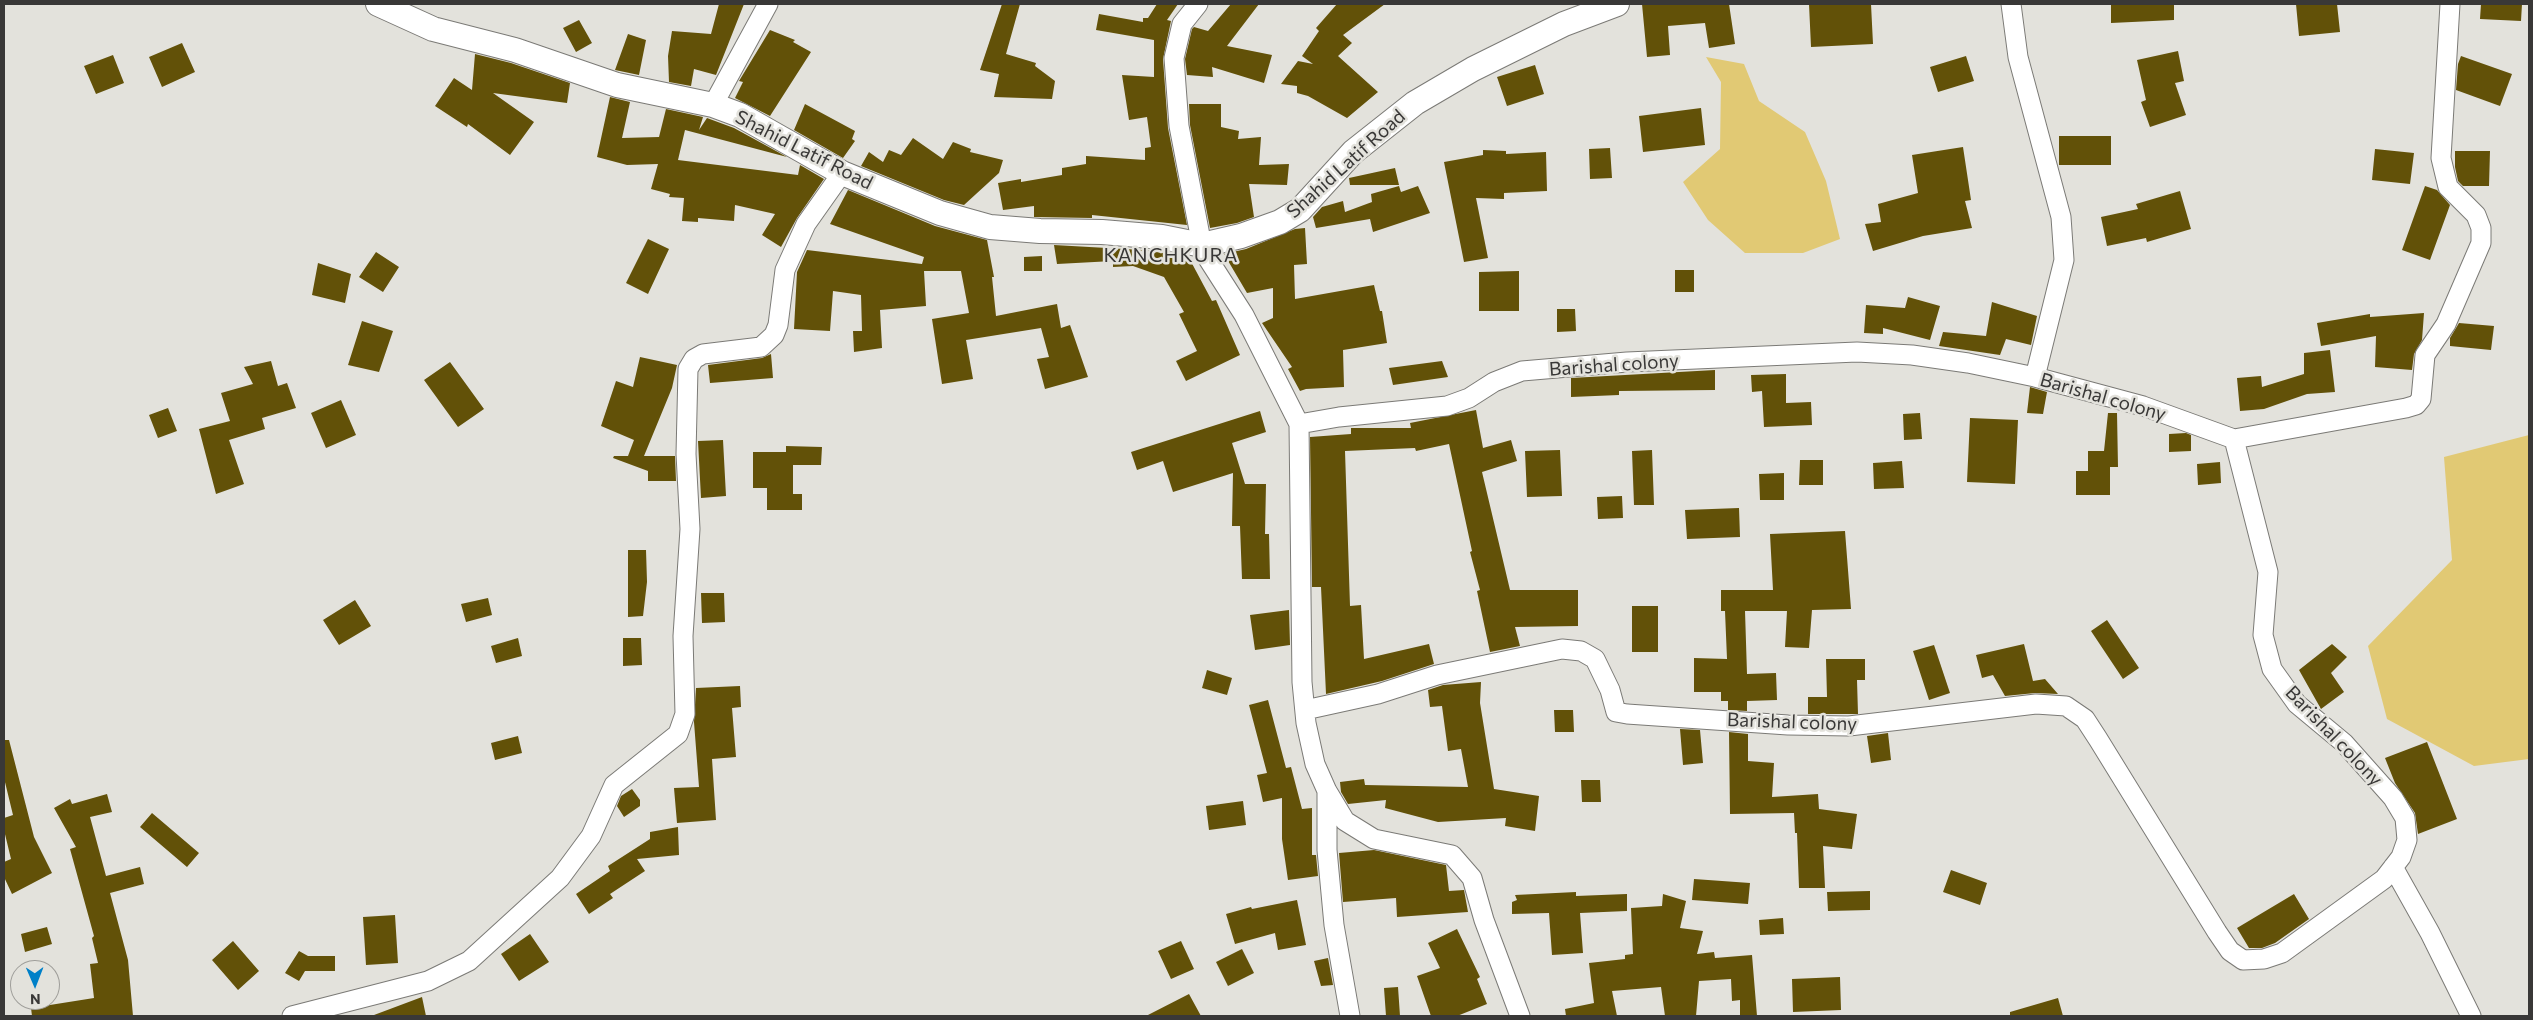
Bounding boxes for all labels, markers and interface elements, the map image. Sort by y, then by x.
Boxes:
street label: Shahid Latif Road [731,105,877,195]
street label: Shahid Latif Road [1282,105,1410,223]
district label: KANCHKURA [1102,243,1240,267]
street label: Barishal colony [1548,349,1680,381]
street label: Barishal colony [2037,368,2169,426]
street label: Barishal colony [2281,681,2387,791]
street label: Barishal colony [1727,708,1857,736]
north arrow [10,960,60,1010]
text: N [30,991,41,1008]

